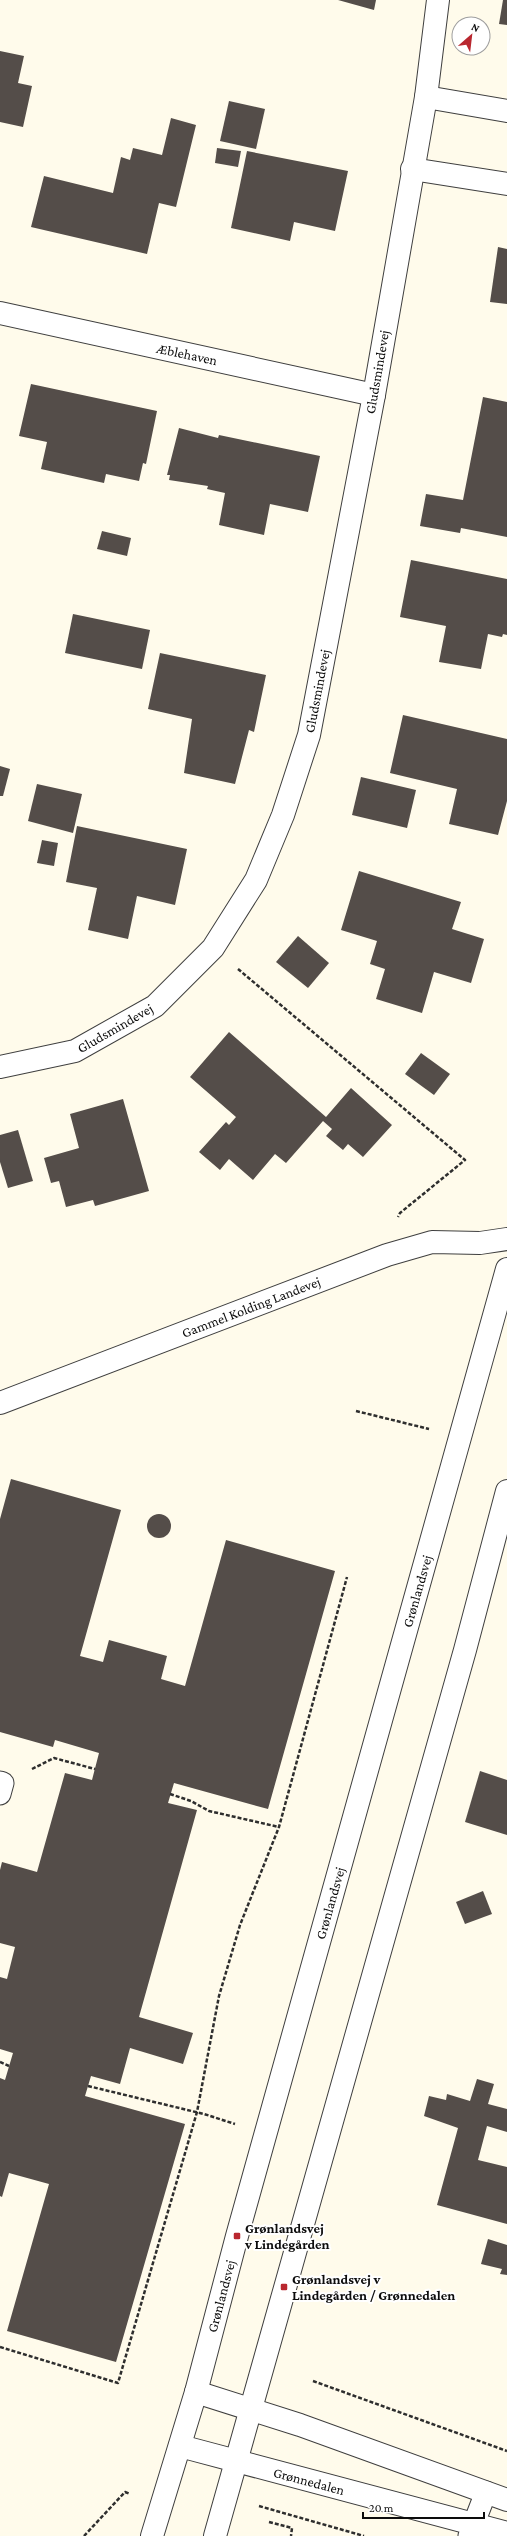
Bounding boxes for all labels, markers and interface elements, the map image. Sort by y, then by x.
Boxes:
north arrow [451,16,491,56]
text: N [470,20,482,34]
street label: Gludsmindevej [362,329,393,415]
street label: Æblehaven [154,340,219,368]
street label: Gludsmindevej [301,648,334,734]
street label: Gludsmindevej [74,1000,156,1057]
street label: Gammel Kolding Landevej [179,1273,323,1342]
street label: Grønlandsvej [399,1553,436,1629]
street label: Grønlandsvej [312,1865,349,1941]
place label: Grønlandsvej v Lindegården [244,2220,330,2252]
marker: Grønlandsvej v Lindegården [232,2231,242,2241]
street label: Grønlandsvej [204,2258,239,2334]
place label: Grønlandsvej v Lindegården / Grønnedalen [292,2271,455,2303]
marker: Grønlandsvej v Lindegården / Grønnedalen [279,2282,289,2292]
street label: Grønnedalen [272,2464,347,2498]
scale bar [363,2494,484,2520]
text: 20 m [369,2501,394,2515]

